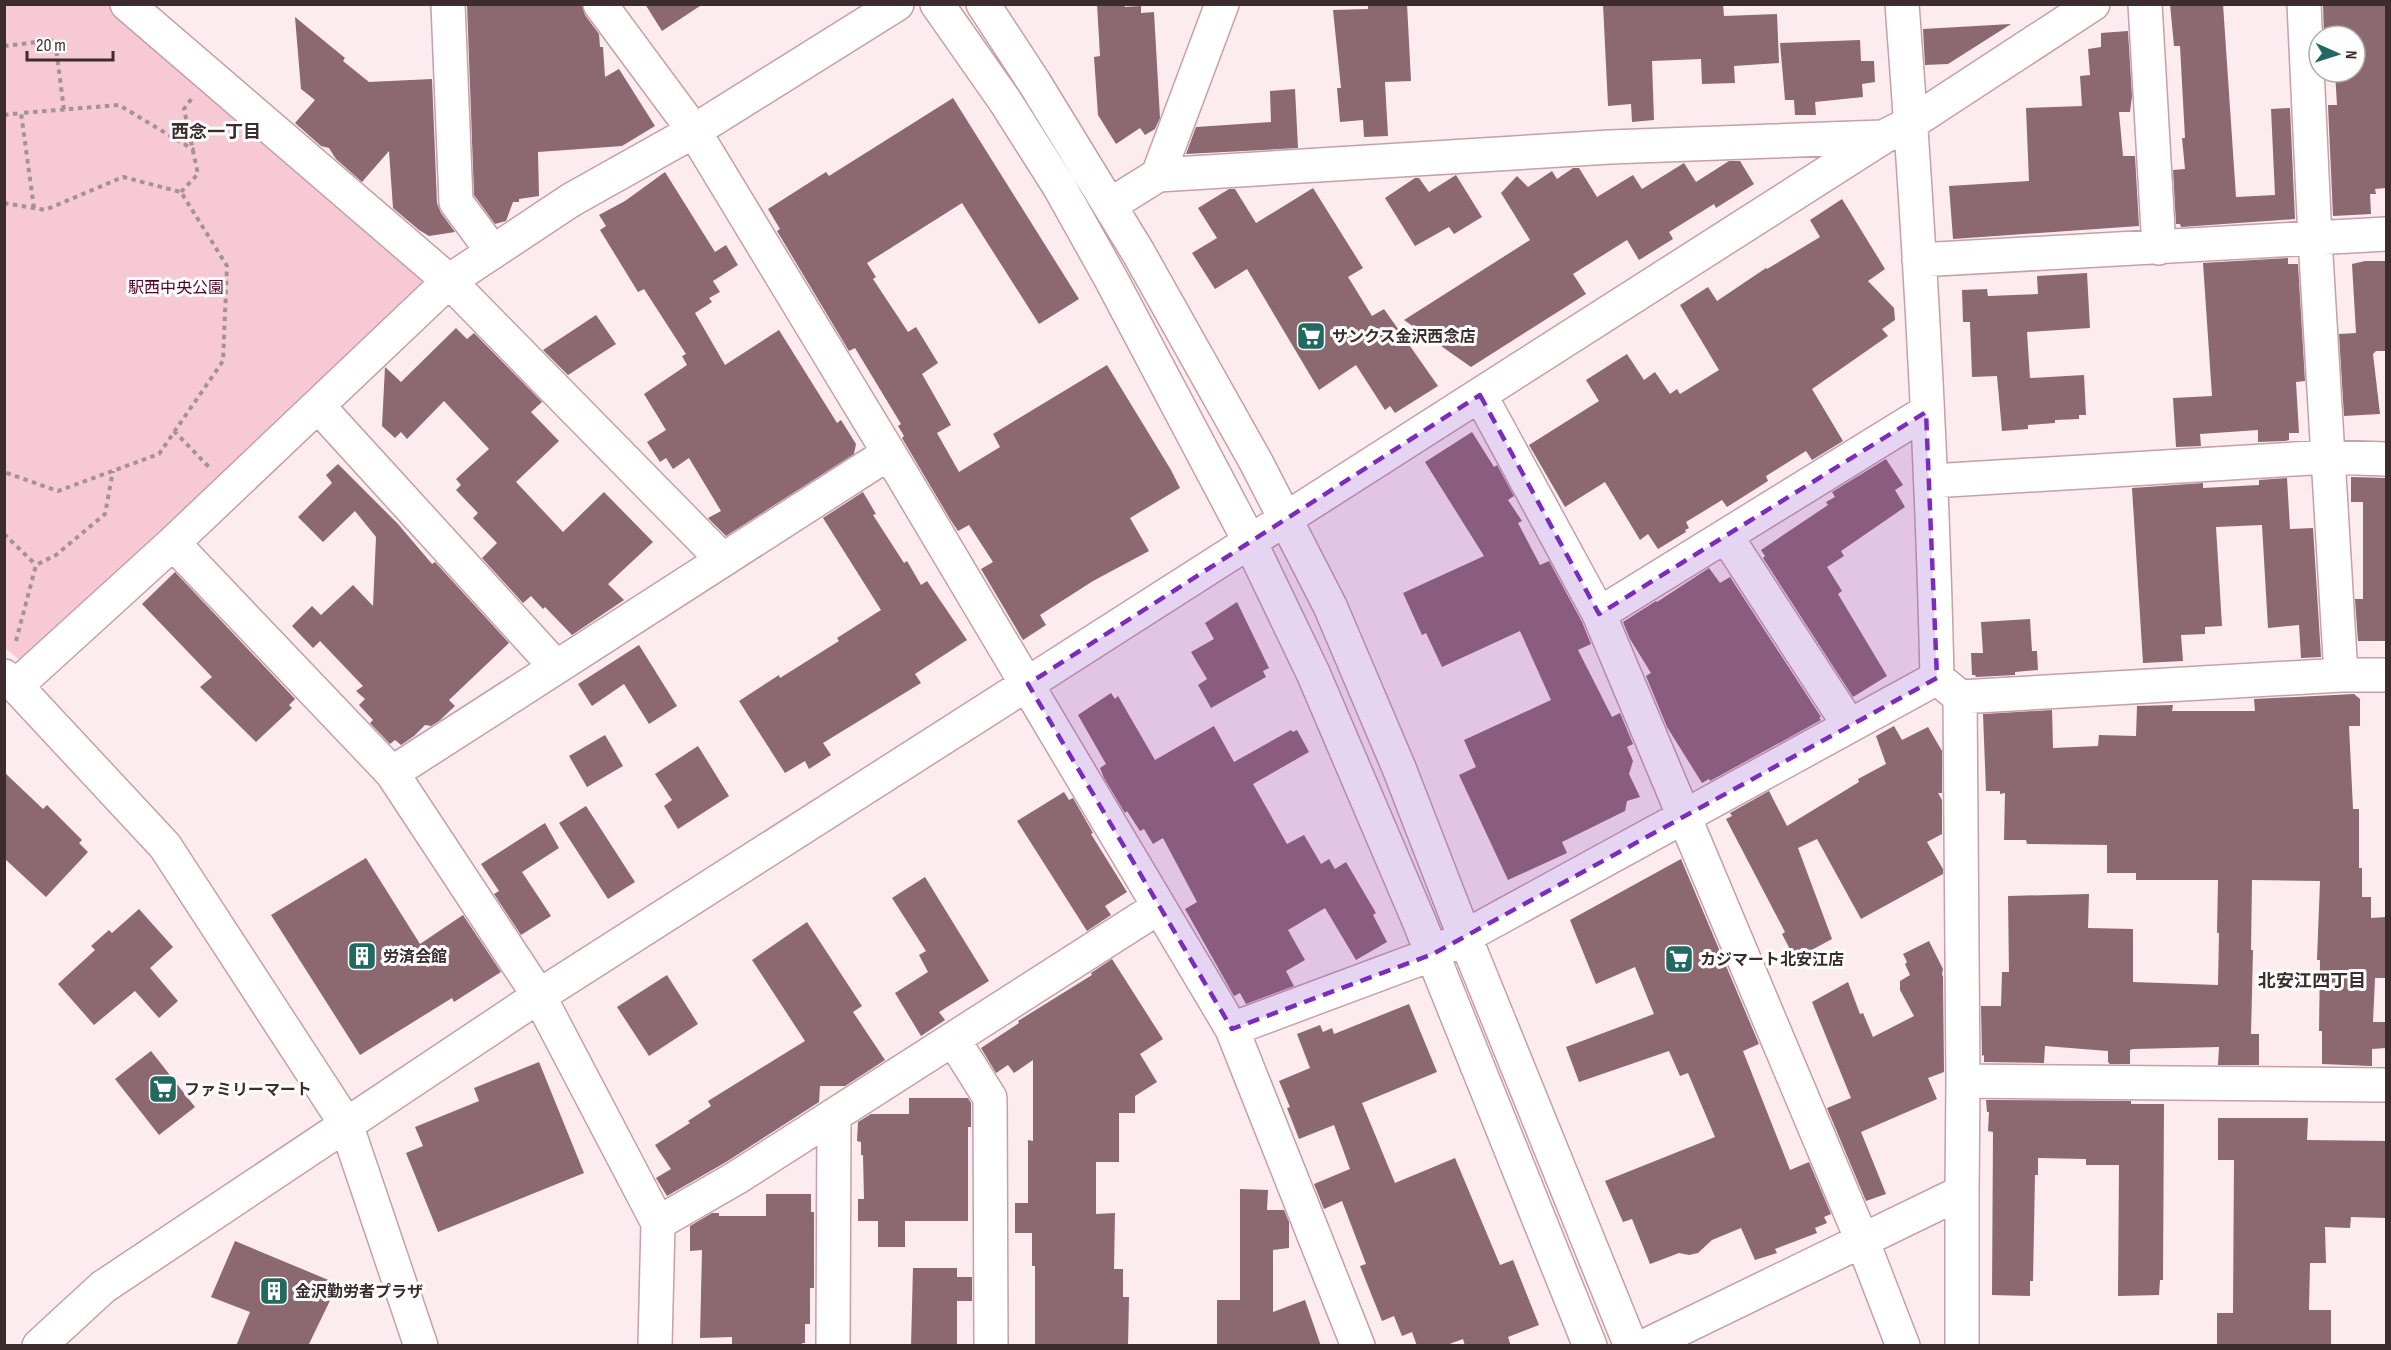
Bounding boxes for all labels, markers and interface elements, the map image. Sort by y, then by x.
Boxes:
scale bar [27,24,112,62]
north arrow [2307,24,2367,84]
text: 20 m [36,35,66,56]
text: N [2341,50,2360,59]
district label: 西念一丁目 [171,122,261,143]
park label: 駅西中央公園 [128,279,224,298]
supermarket icon: サンクス金沢西念店 [1295,320,1327,352]
place label: サンクス金沢西念店 [1332,328,1476,347]
building icon: 労済会館 [346,940,378,972]
supermarket icon: カジマート北安江店 [1663,943,1695,975]
place label: 労済会館 [383,948,447,967]
place label: カジマート北安江店 [1700,951,1844,970]
district label: 北安江四丁目 [2258,971,2366,992]
supermarket icon: ファミリーマート [147,1073,179,1105]
place label: ファミリーマート [184,1081,312,1100]
building icon: 金沢勤労者プラザ [258,1275,290,1307]
place label: 金沢勤労者プラザ [295,1282,423,1302]

